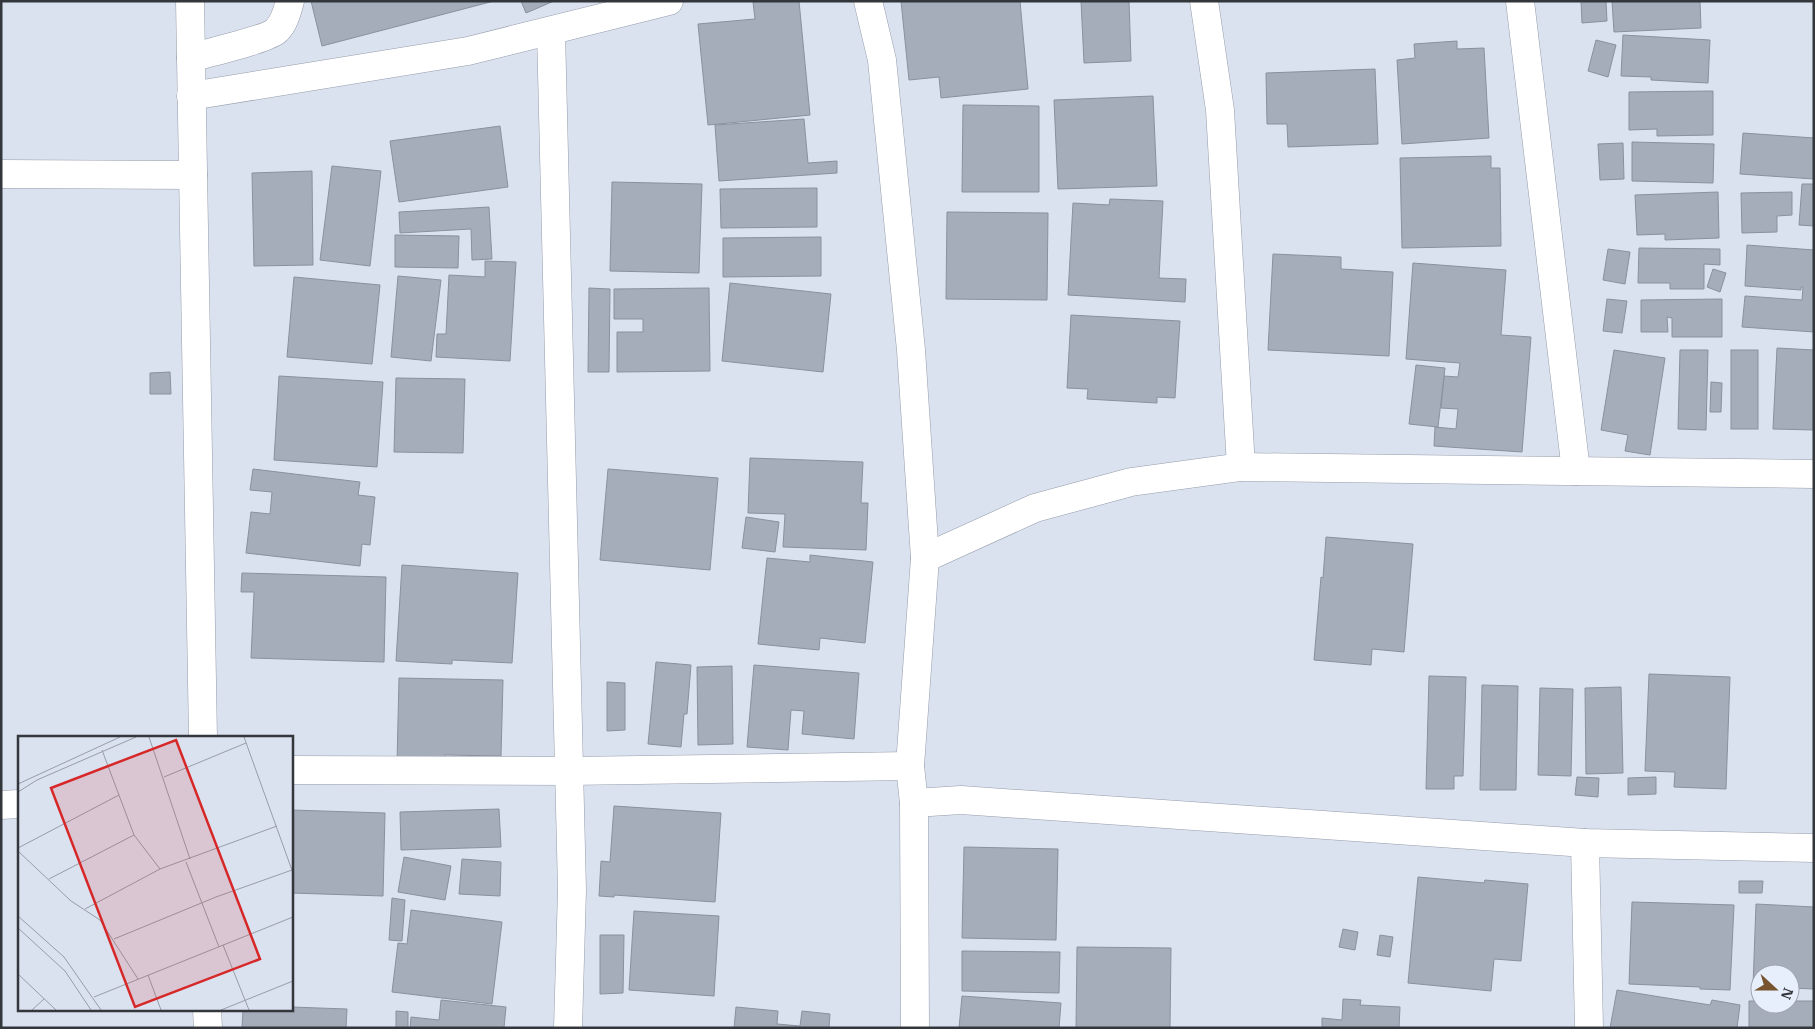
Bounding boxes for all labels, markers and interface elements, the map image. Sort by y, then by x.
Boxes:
inset map [18,736,292,1012]
north arrow [1750,964,1800,1014]
text: N [1777,985,1798,1002]

